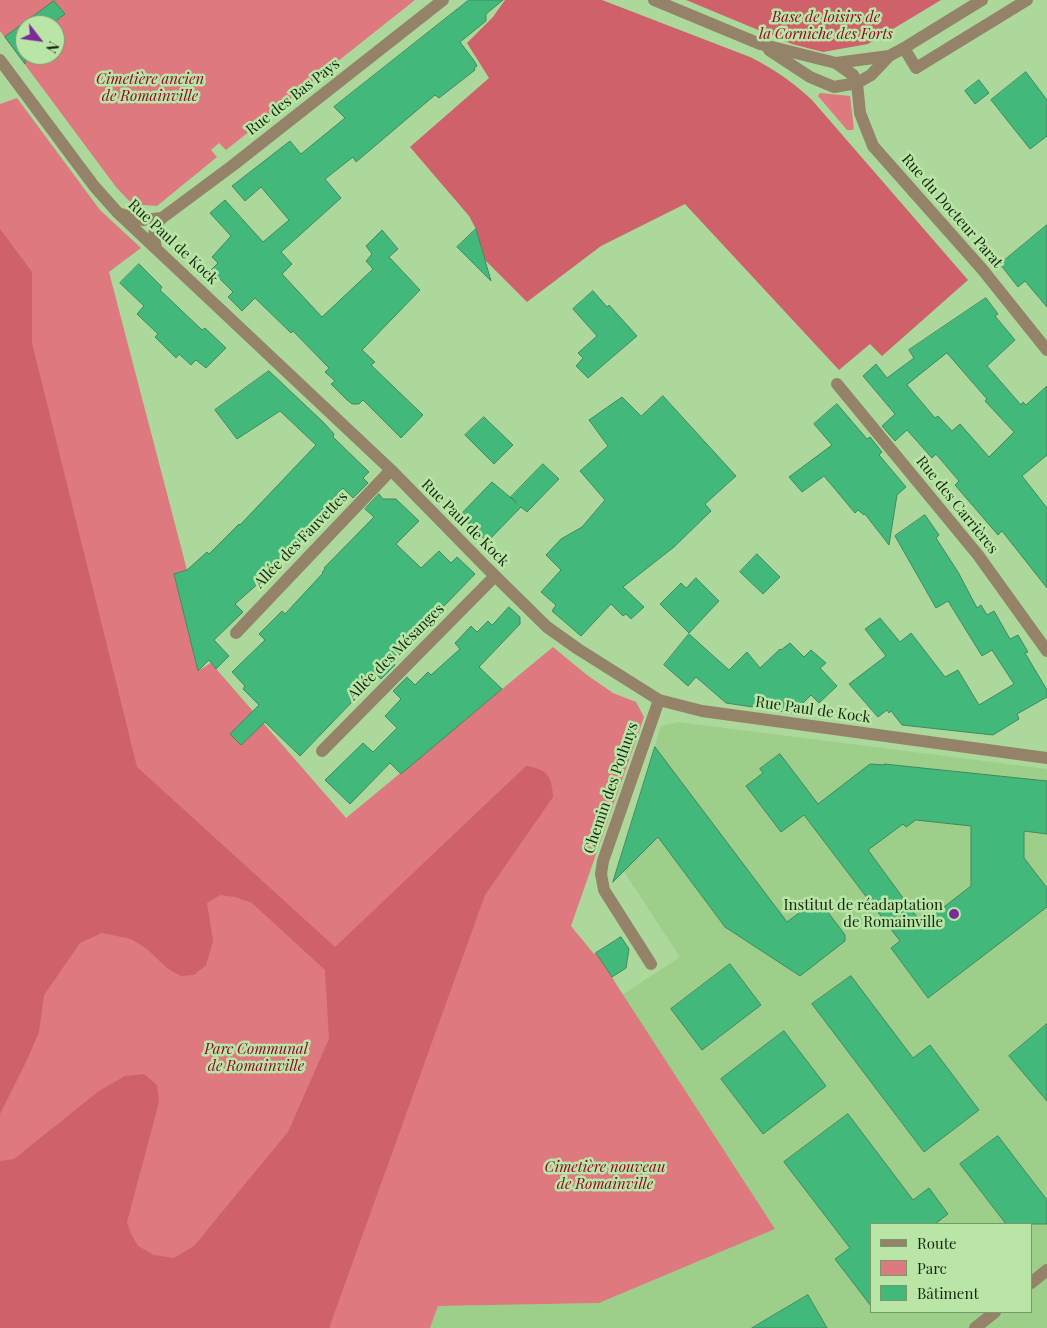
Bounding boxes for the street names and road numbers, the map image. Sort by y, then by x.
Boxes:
street label: Rue des Bas Pays [243,55,343,139]
street label: Rue du Docteur Parat [898,150,1006,272]
street label: Rue Paul de Kock [124,196,222,288]
street label: Rue des Carrières [912,453,1002,557]
street label: Rue Paul de Kock [418,476,512,570]
street label: Allée des Fauvettes [250,488,352,592]
street label: Allée des Mésanges [344,600,448,704]
street label: Rue Paul de Kock [754,693,872,727]
street label: Chemin des Pothuys [580,720,642,856]

